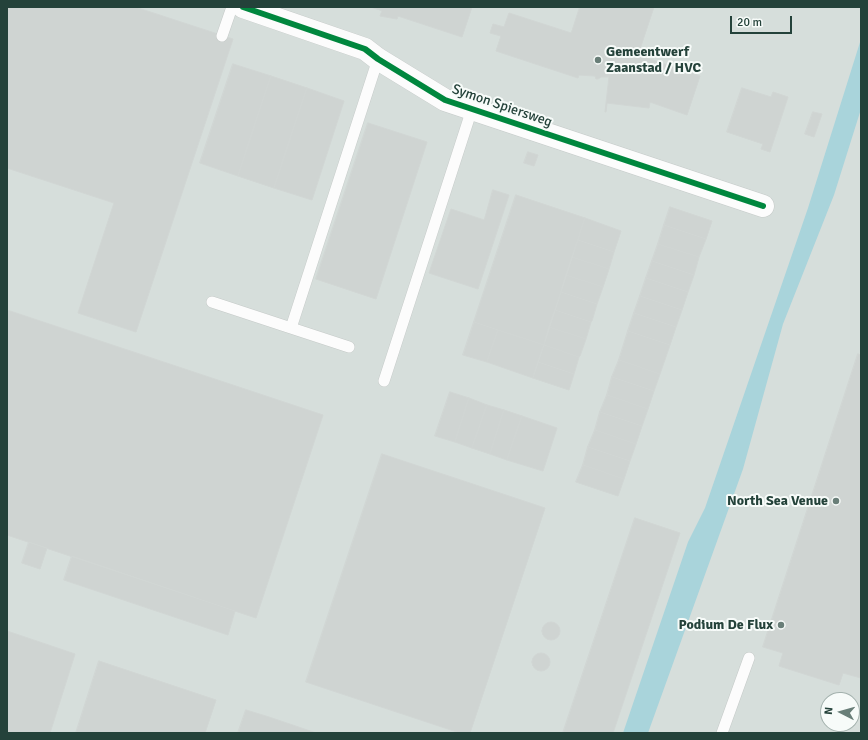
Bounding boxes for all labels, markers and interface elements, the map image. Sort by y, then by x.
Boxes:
scale bar [732,8,794,34]
text: 20 m [737,15,762,30]
place label: Gemeentwerf Zaanstad / HVC [606,44,701,76]
marker: Gemeentwerf Zaanstad / HVC [593,55,603,65]
street label: Symon Spiersweg [450,81,554,131]
place label: North Sea Venue [727,493,828,509]
marker: North Sea Venue [831,496,841,506]
place label: Podium De Flux [678,617,773,633]
marker: Podium De Flux [776,620,786,630]
north arrow [820,692,860,732]
text: N [822,706,835,715]

